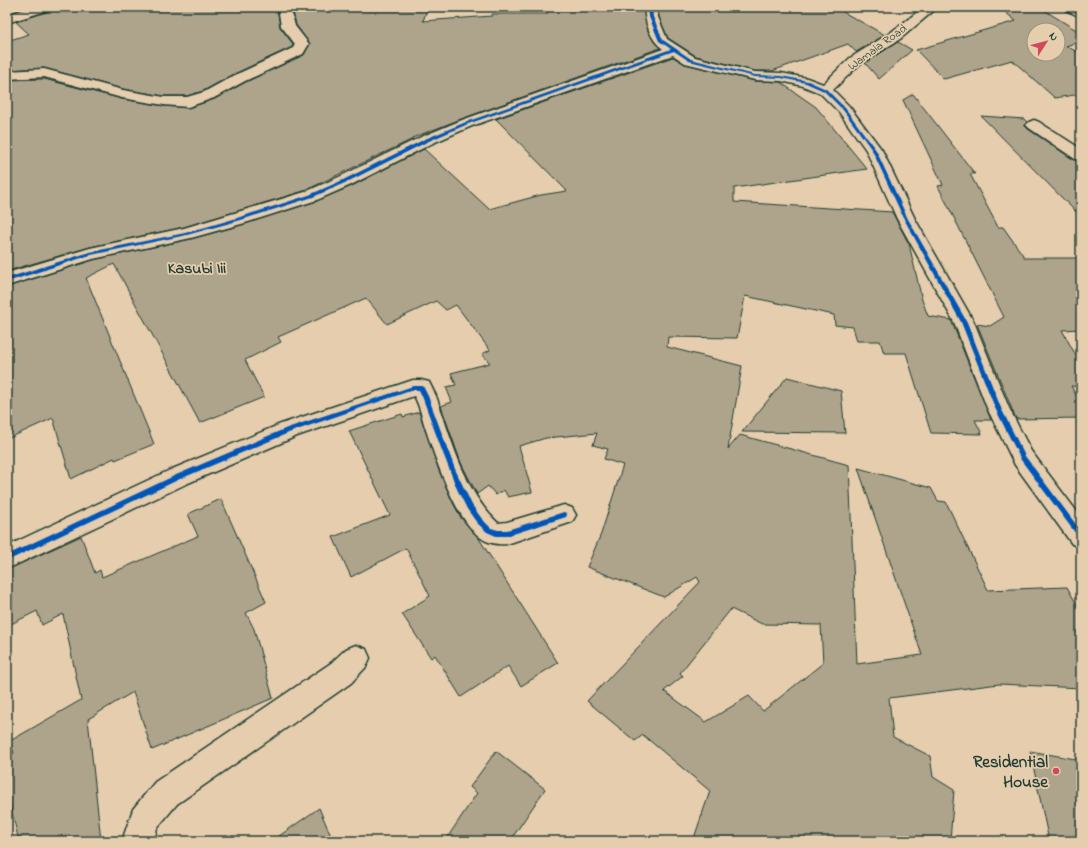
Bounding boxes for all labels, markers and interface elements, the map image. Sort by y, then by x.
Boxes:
street label: Wamala Road [844,20,911,75]
north arrow [1026,22,1066,62]
text: N [1045,29,1062,44]
district label: Kasubi Iii [168,257,226,281]
place label: Residential House [973,750,1049,795]
marker: Residential House [1051,766,1061,776]

